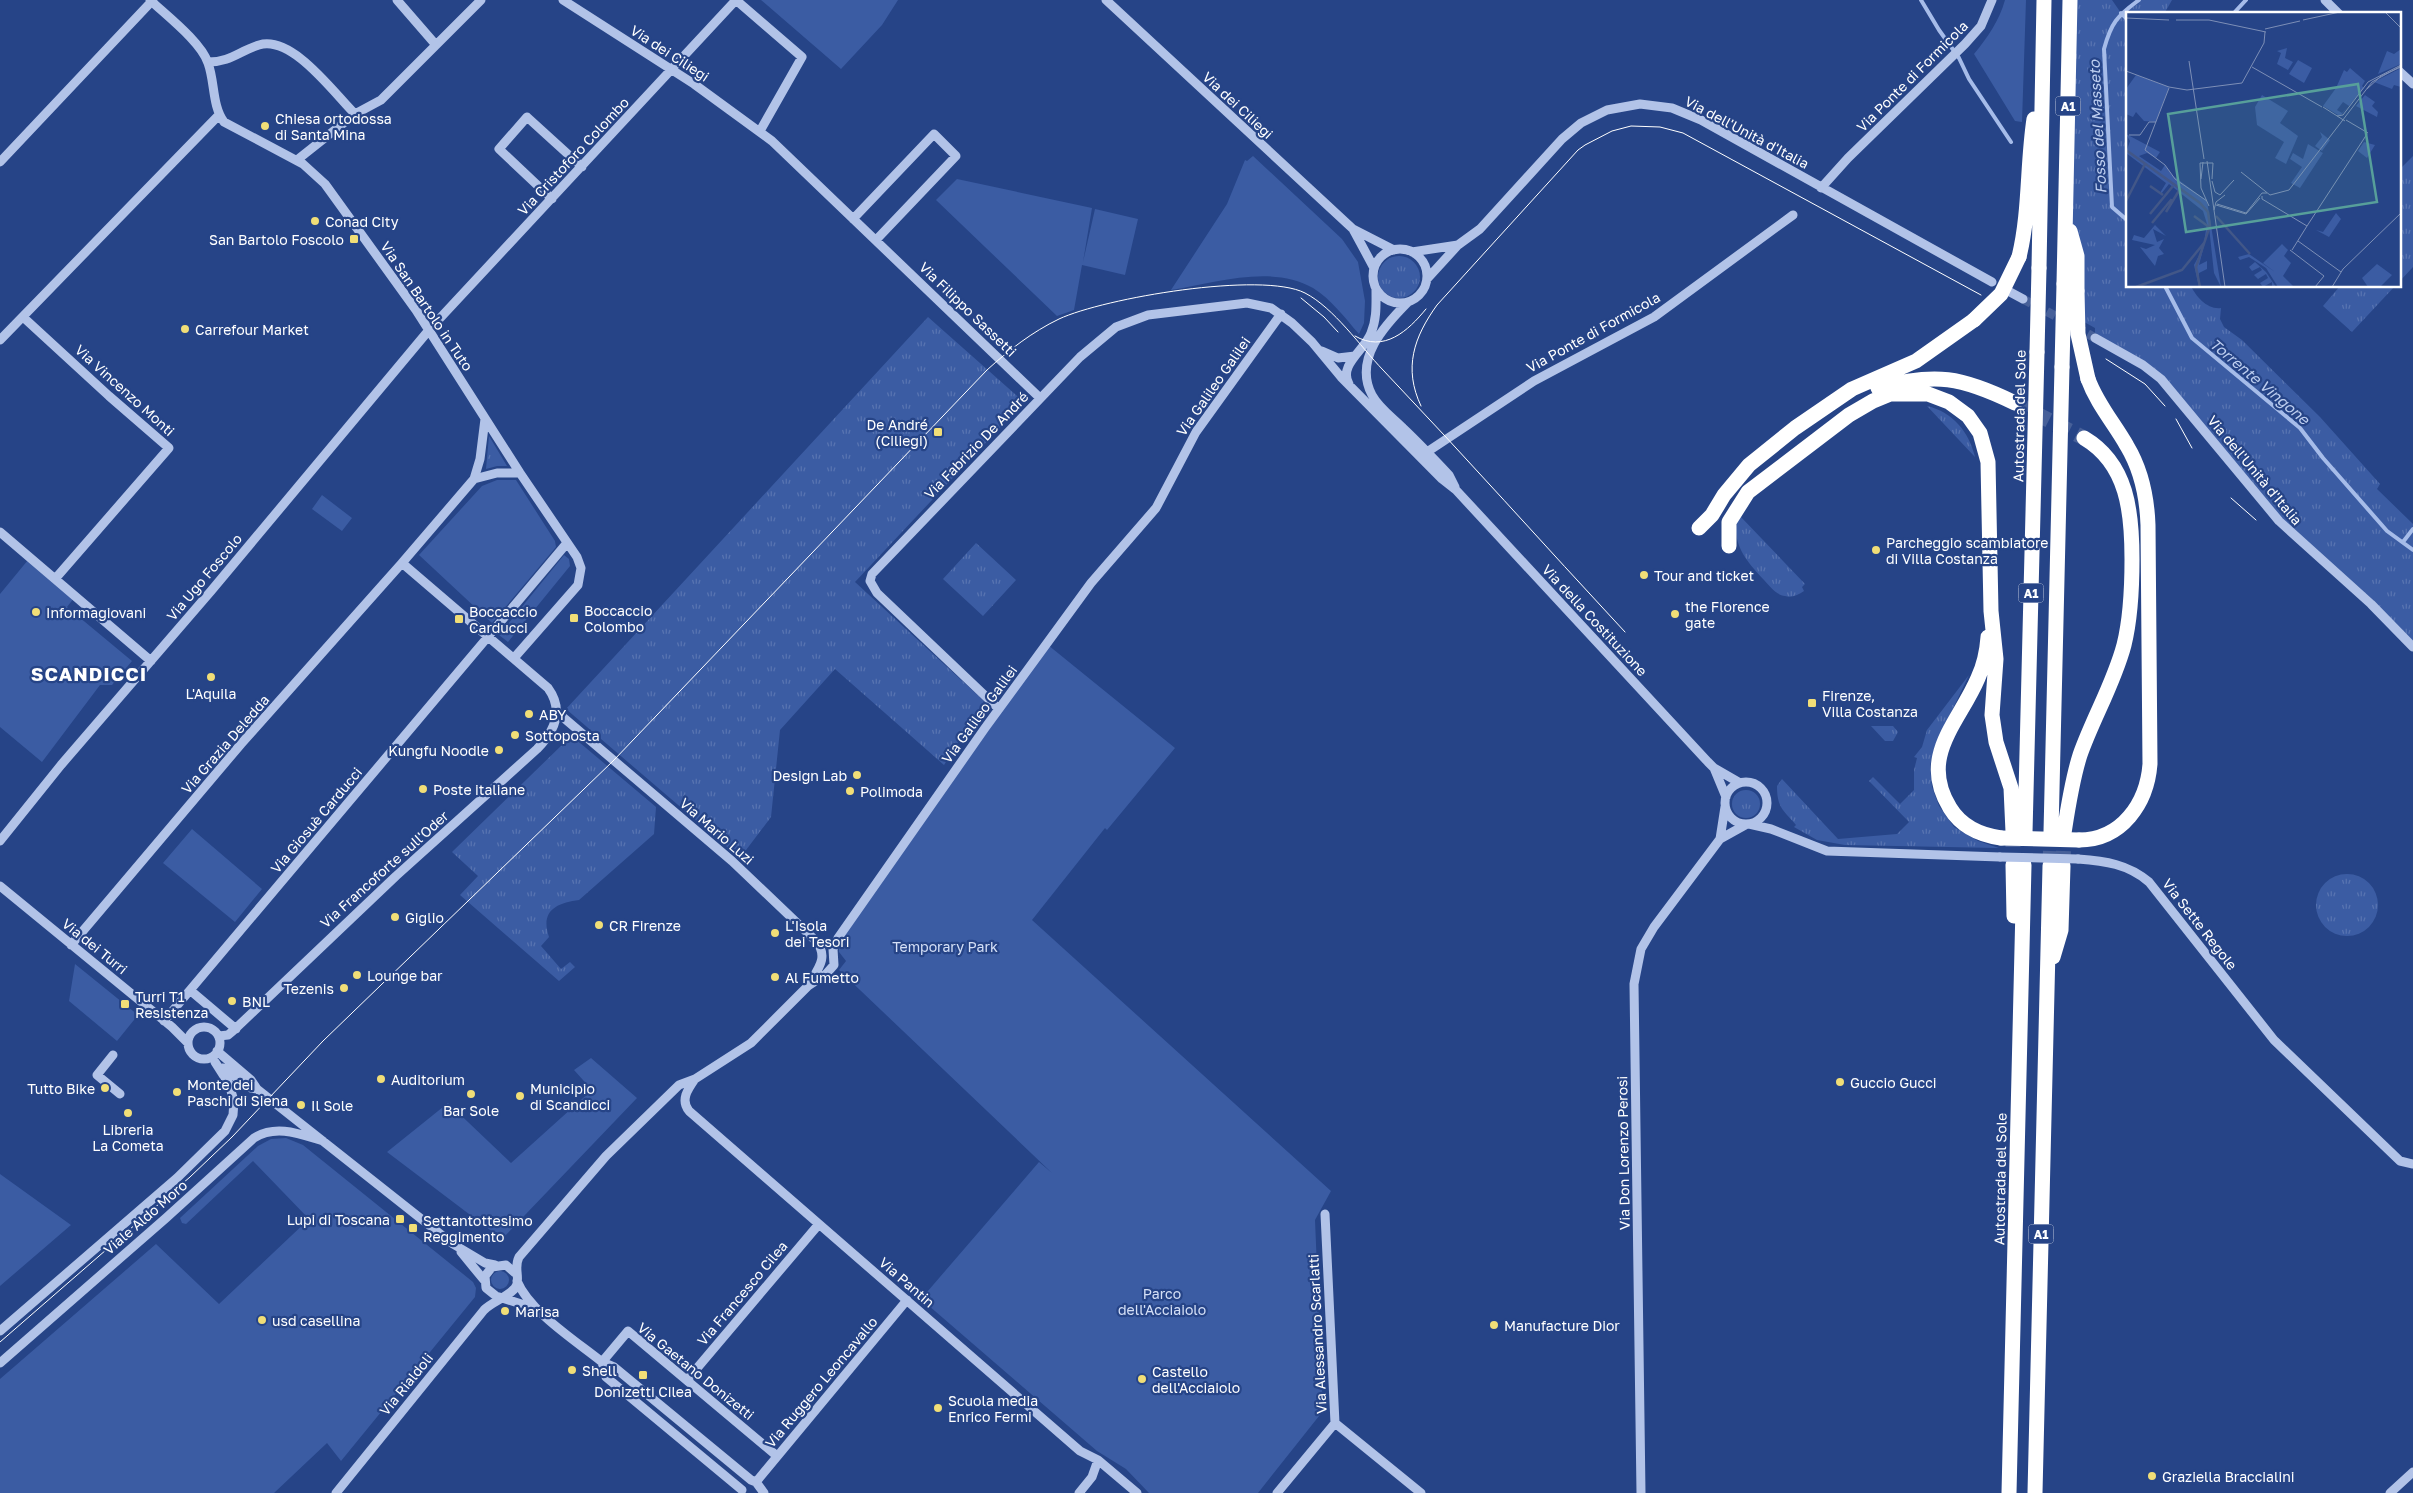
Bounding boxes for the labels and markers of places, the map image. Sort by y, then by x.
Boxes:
place label: Chiesa ortodossa di Santa Mina [275,110,392,143]
marker: Chiesa ortodossa di Santa Mina [259,120,271,132]
place label: Conad City [325,213,399,230]
marker: Conad City [309,215,321,227]
place label: San Bartolo Foscolo [209,231,344,248]
marker: San Bartolo Foscolo [348,233,360,245]
place label: Carrefour Market [195,321,309,338]
marker: Carrefour Market [179,323,191,335]
place label: De André (Ciliegi) [867,416,928,449]
marker: De André (Ciliegi) [932,426,944,438]
place label: Parcheggio scambiatore di Villa Costanza [1886,534,2048,567]
marker: Parcheggio scambiatore di Villa Costanza [1870,544,1882,556]
place label: Tour and ticket [1654,567,1754,584]
marker: Tour and ticket [1638,569,1650,581]
place label: the Florence gate [1685,598,1770,631]
place label: Boccaccio Colombo [584,602,652,635]
place label: Boccaccio Carducci [469,603,537,636]
place label: Informagiovani [46,604,146,621]
marker: Informagiovani [30,606,42,618]
marker: the Florence gate [1669,608,1681,620]
marker: Boccaccio Colombo [568,612,580,624]
marker: Boccaccio Carducci [453,613,465,625]
marker: L'Aquila [205,671,217,683]
place label: L'Aquila [185,685,237,702]
place label: Firenze, Villa Costanza [1822,687,1918,720]
marker: Firenze, Villa Costanza [1806,697,1818,709]
place label: ABY [539,706,566,723]
marker: ABY [523,708,535,720]
place label: Sottoposta [525,727,600,744]
marker: Sottoposta [509,729,521,741]
place label: Kungfu Noodle [388,742,489,759]
marker: Kungfu Noodle [493,744,505,756]
place label: Design Lab [773,767,847,784]
marker: Design Lab [851,769,863,781]
place label: Poste italiane [433,781,525,798]
marker: Poste italiane [417,783,429,795]
place label: Polimoda [860,783,923,800]
marker: Polimoda [844,785,856,797]
place label: Giglio [405,909,444,926]
marker: Giglio [389,911,401,923]
place label: CR Firenze [609,917,681,934]
place label: L'Isola dei Tesori [785,917,850,950]
marker: CR Firenze [593,919,605,931]
marker: L'Isola dei Tesori [769,927,781,939]
place label: Lounge bar [367,967,443,984]
marker: Lounge bar [351,969,363,981]
place label: Al Fumetto [785,969,859,986]
marker: Al Fumetto [769,971,781,983]
place label: Tezenis [283,980,334,997]
marker: Tezenis [338,982,350,994]
place label: Turri T1 Resistenza [135,988,208,1021]
place label: BNL [242,993,270,1010]
marker: BNL [226,995,238,1007]
marker: Turri T1 Resistenza [119,998,131,1010]
place label: Auditorium [391,1071,465,1088]
marker: Auditorium [375,1073,387,1085]
place label: Guccio Gucci [1850,1074,1937,1091]
place label: Monte dei Paschi di Siena [187,1076,288,1109]
marker: Guccio Gucci [1834,1076,1846,1088]
place label: Tutto Bike [27,1080,95,1097]
place label: Municipio di Scandicci [530,1080,610,1113]
marker: Tutto Bike [99,1082,111,1094]
marker: Monte dei Paschi di Siena [171,1086,183,1098]
marker: Bar Sole [465,1088,477,1100]
marker: Municipio di Scandicci [514,1090,526,1102]
place label: Il Sole [311,1097,353,1114]
marker: Il Sole [295,1099,307,1111]
place label: Bar Sole [443,1102,499,1119]
marker: Libreria La Cometa [122,1107,134,1119]
place label: Libreria La Cometa [92,1121,164,1154]
place label: Lupi di Toscana [287,1211,390,1228]
place label: Settantottesimo Reggimento [423,1212,533,1245]
marker: Lupi di Toscana [394,1213,406,1225]
marker: Settantottesimo Reggimento [407,1222,419,1234]
place label: Marisa [515,1303,560,1320]
marker: Marisa [499,1305,511,1317]
place label: usd casellina [272,1312,360,1329]
marker: usd casellina [256,1314,268,1326]
place label: Manufacture Dior [1504,1317,1620,1334]
marker: Manufacture Dior [1488,1319,1500,1331]
place label: Shell [582,1362,617,1379]
place label: Castello dell'Acciaiolo [1152,1363,1240,1396]
marker: Shell [566,1364,578,1376]
marker: Donizetti Cilea [637,1369,649,1381]
marker: Castello dell'Acciaiolo [1136,1373,1148,1385]
place label: Donizetti Cilea [594,1383,692,1400]
place label: Scuola media Enrico Fermi [948,1392,1038,1425]
marker: Scuola media Enrico Fermi [932,1402,944,1414]
place label: Graziella Braccialini [2162,1468,2295,1485]
marker: Graziella Braccialini [2146,1470,2158,1482]

